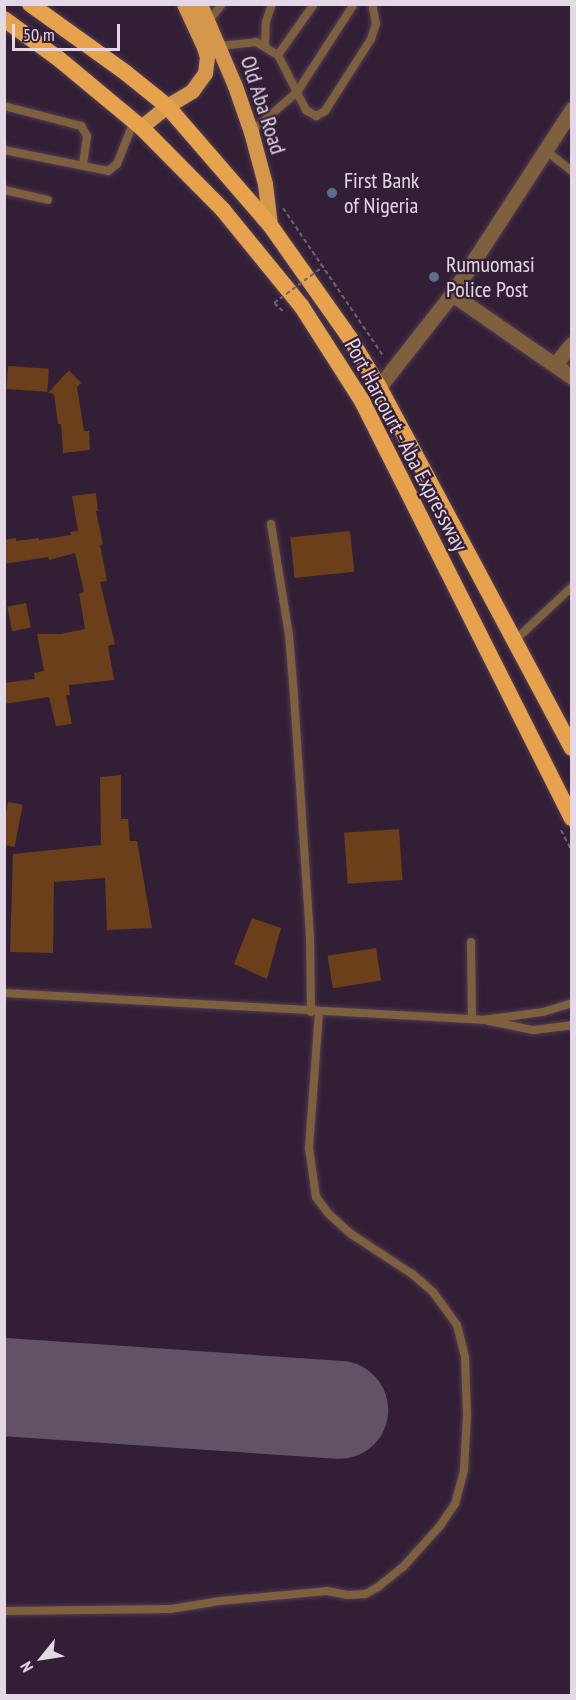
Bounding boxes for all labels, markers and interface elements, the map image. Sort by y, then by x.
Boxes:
scale bar [15,12,123,50]
text: 50 m [23,23,55,46]
street label: Old Aba Road [235,52,291,158]
place label: First Bank of Nigeria [344,167,419,218]
marker: First Bank of Nigeria [325,186,339,200]
place label: Rumuomasi Police Post [446,251,535,302]
marker: Rumuomasi Police Post [427,270,441,284]
street label: Port Harcourt - Aba Expressway [338,333,474,557]
north arrow [12,1628,72,1688]
text: N [16,1658,37,1676]

